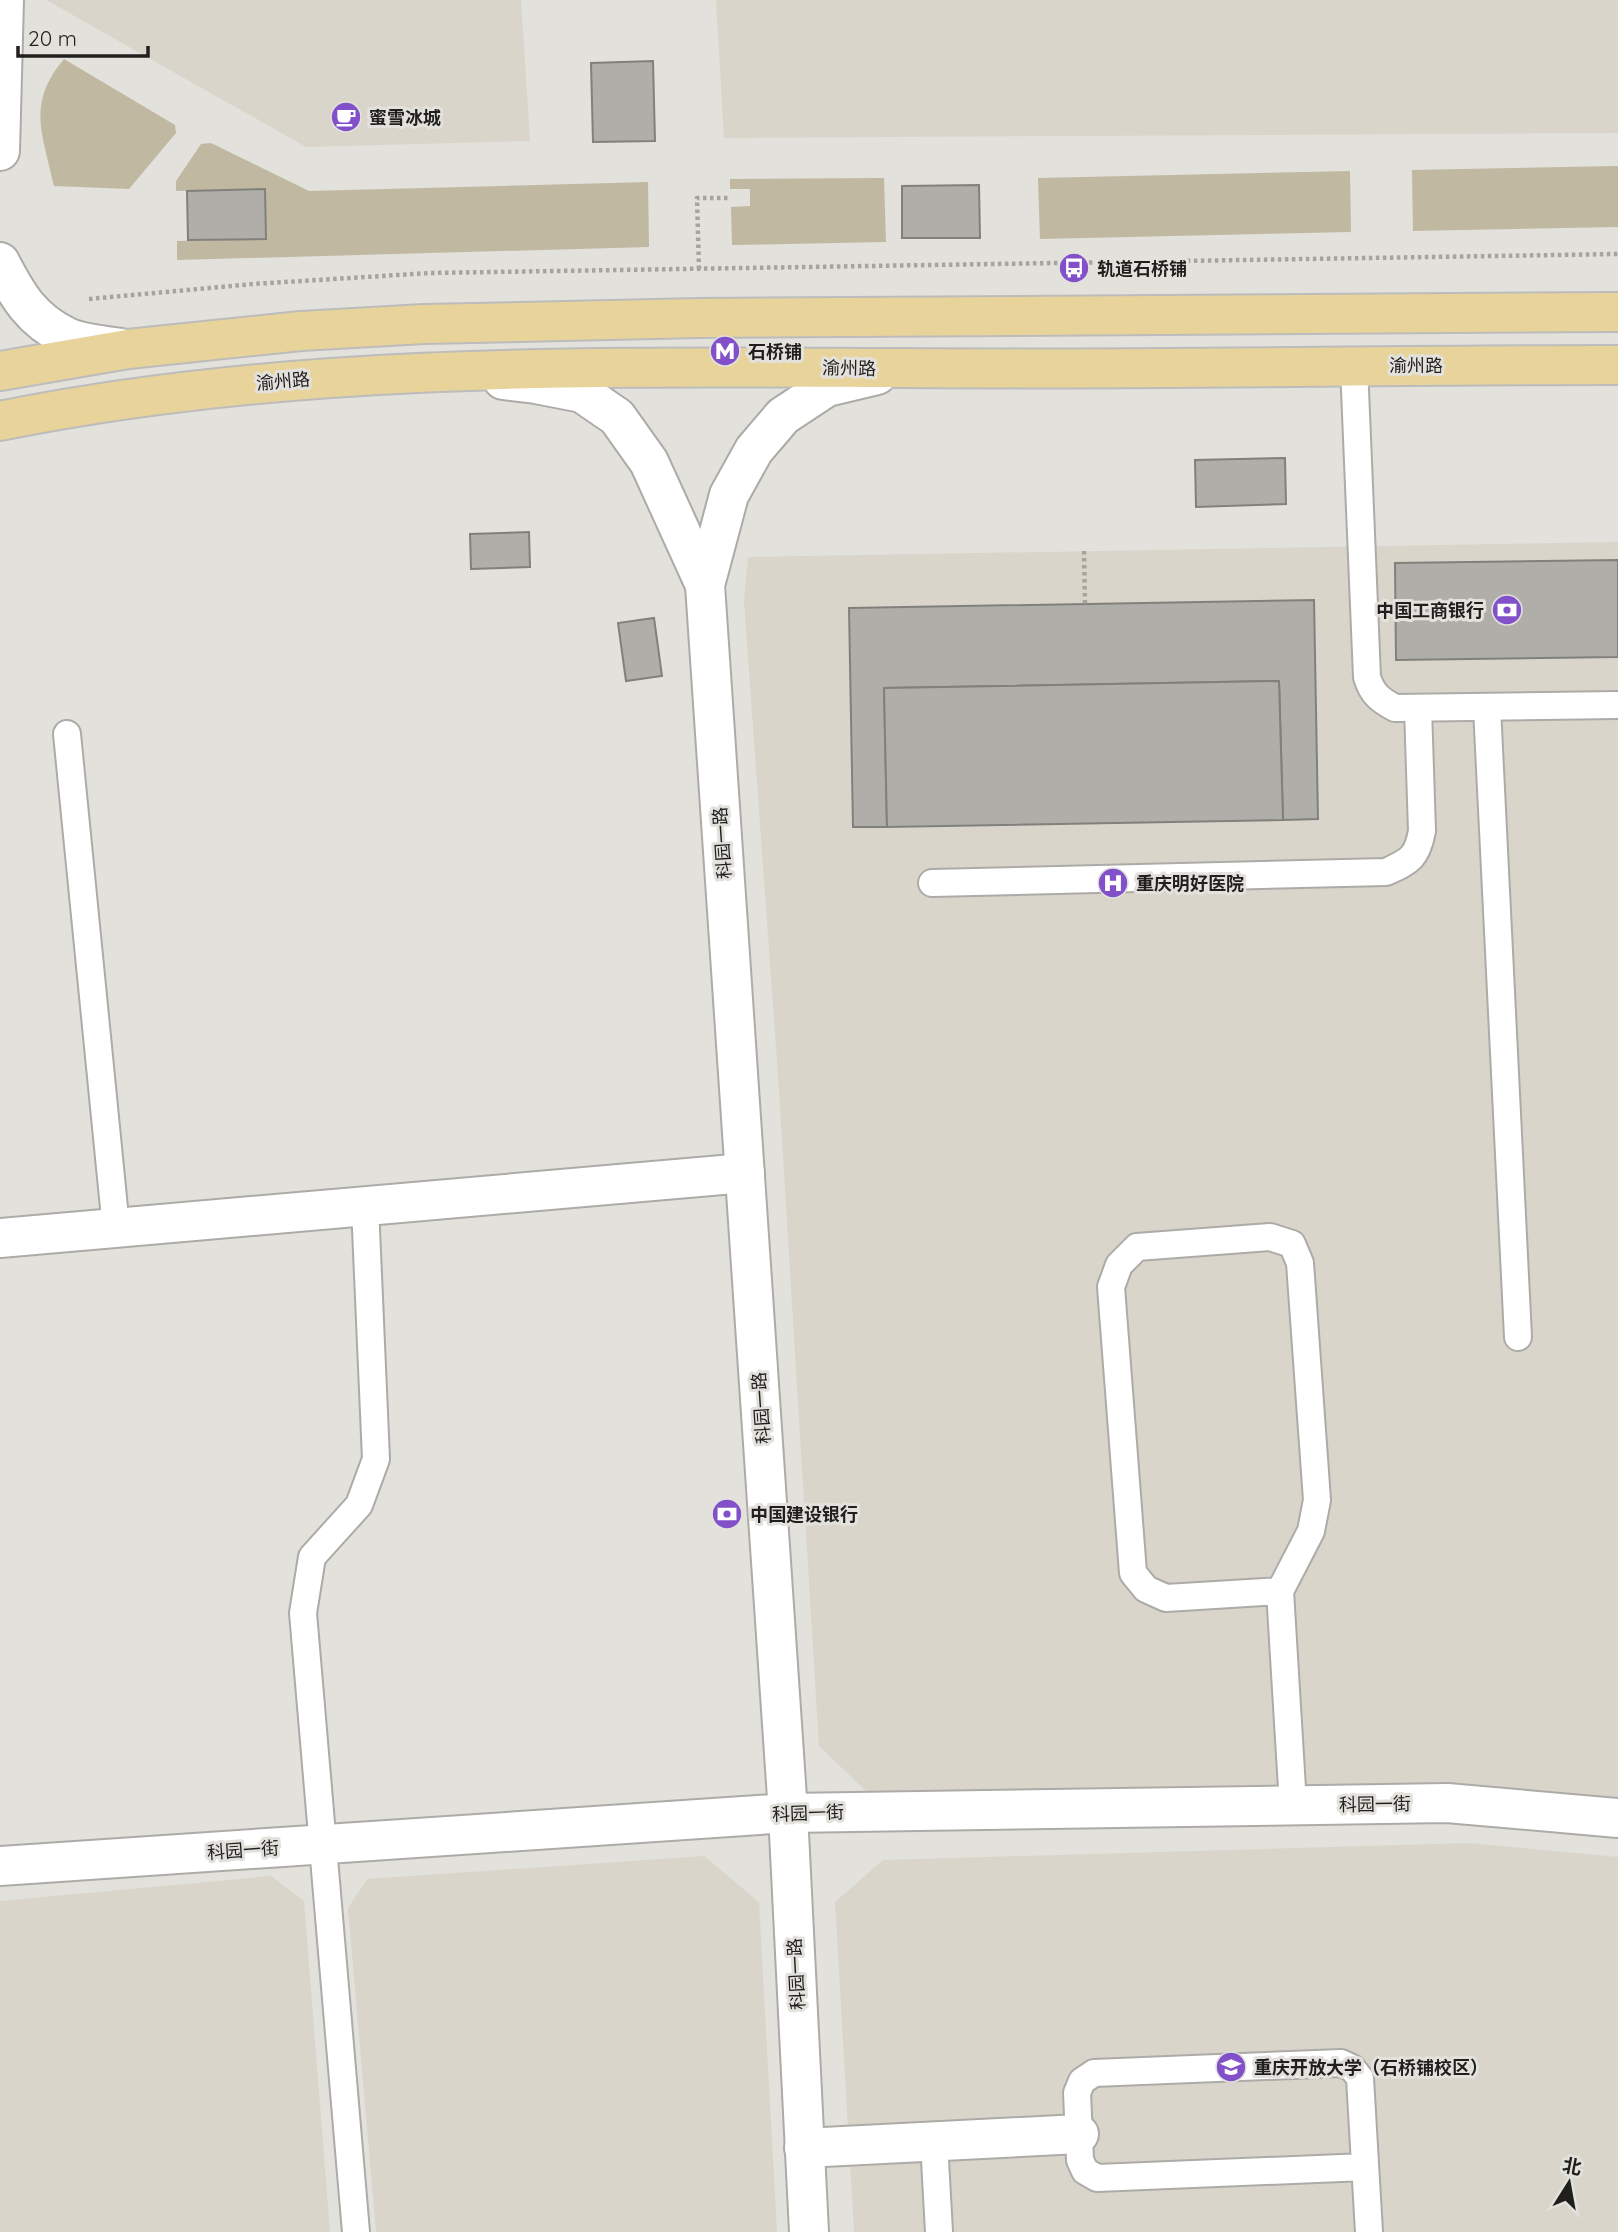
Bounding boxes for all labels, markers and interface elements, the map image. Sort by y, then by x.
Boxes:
scale bar [18,14,147,58]
text: 20 m [28,25,77,51]
cafe icon: 蜜雪冰城 [329,100,363,134]
place label: 蜜雪冰城 [369,106,441,129]
bus stop icon: 轨道石桥铺 [1057,251,1091,285]
place label: 轨道石桥铺 [1097,257,1187,280]
metro station icon: 石桥铺 [708,334,742,368]
place label: 石桥铺 [748,340,802,363]
street label: 渝州路 [1389,354,1443,377]
street label: 渝州路 [822,356,876,380]
street label: 渝州路 [255,367,311,395]
bank icon: 中国工商银行 [1490,593,1524,627]
place label: 中国工商银行 [1376,599,1484,622]
street label: 科园一路 [708,806,736,880]
hospital icon: 重庆明好医院 [1096,866,1130,900]
place label: 重庆明好医院 [1136,872,1244,895]
street label: 科园一路 [747,1371,775,1445]
bank icon: 中国建设银行 [710,1497,744,1531]
place label: 中国建设银行 [750,1503,858,1526]
street label: 科园一街 [1339,1792,1411,1816]
street label: 科园一街 [772,1800,844,1826]
street label: 科园一街 [206,1836,280,1864]
street label: 科园一路 [783,1937,809,2011]
school or university icon: 重庆开放大学（石桥铺校区） [1214,2050,1248,2084]
place label: 重庆开放大学（石桥铺校区） [1254,2056,1488,2079]
north arrow [1534,2148,1604,2218]
text: 北 [1561,2153,1584,2180]

